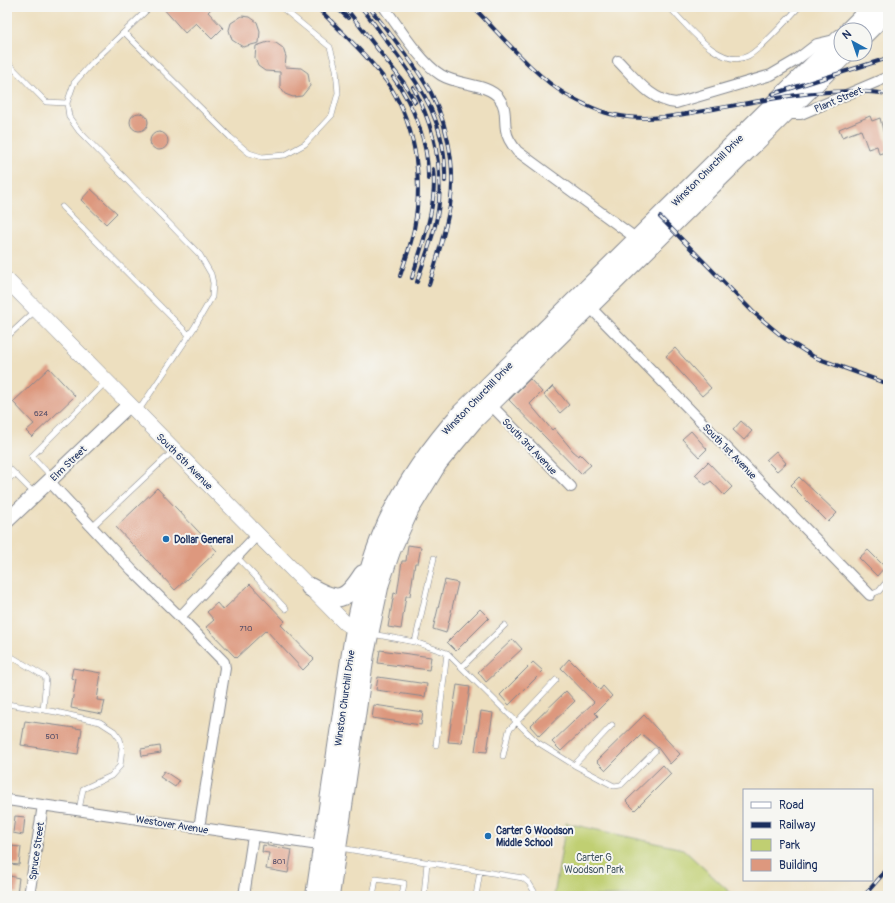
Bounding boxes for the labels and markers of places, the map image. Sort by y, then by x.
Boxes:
marker: Dollar General [161,534,171,544]
place label: Dollar General [174,534,233,546]
place label: Carter G Woodson Middle School [496,825,574,849]
marker: Carter G Woodson Middle School [483,831,493,841]

